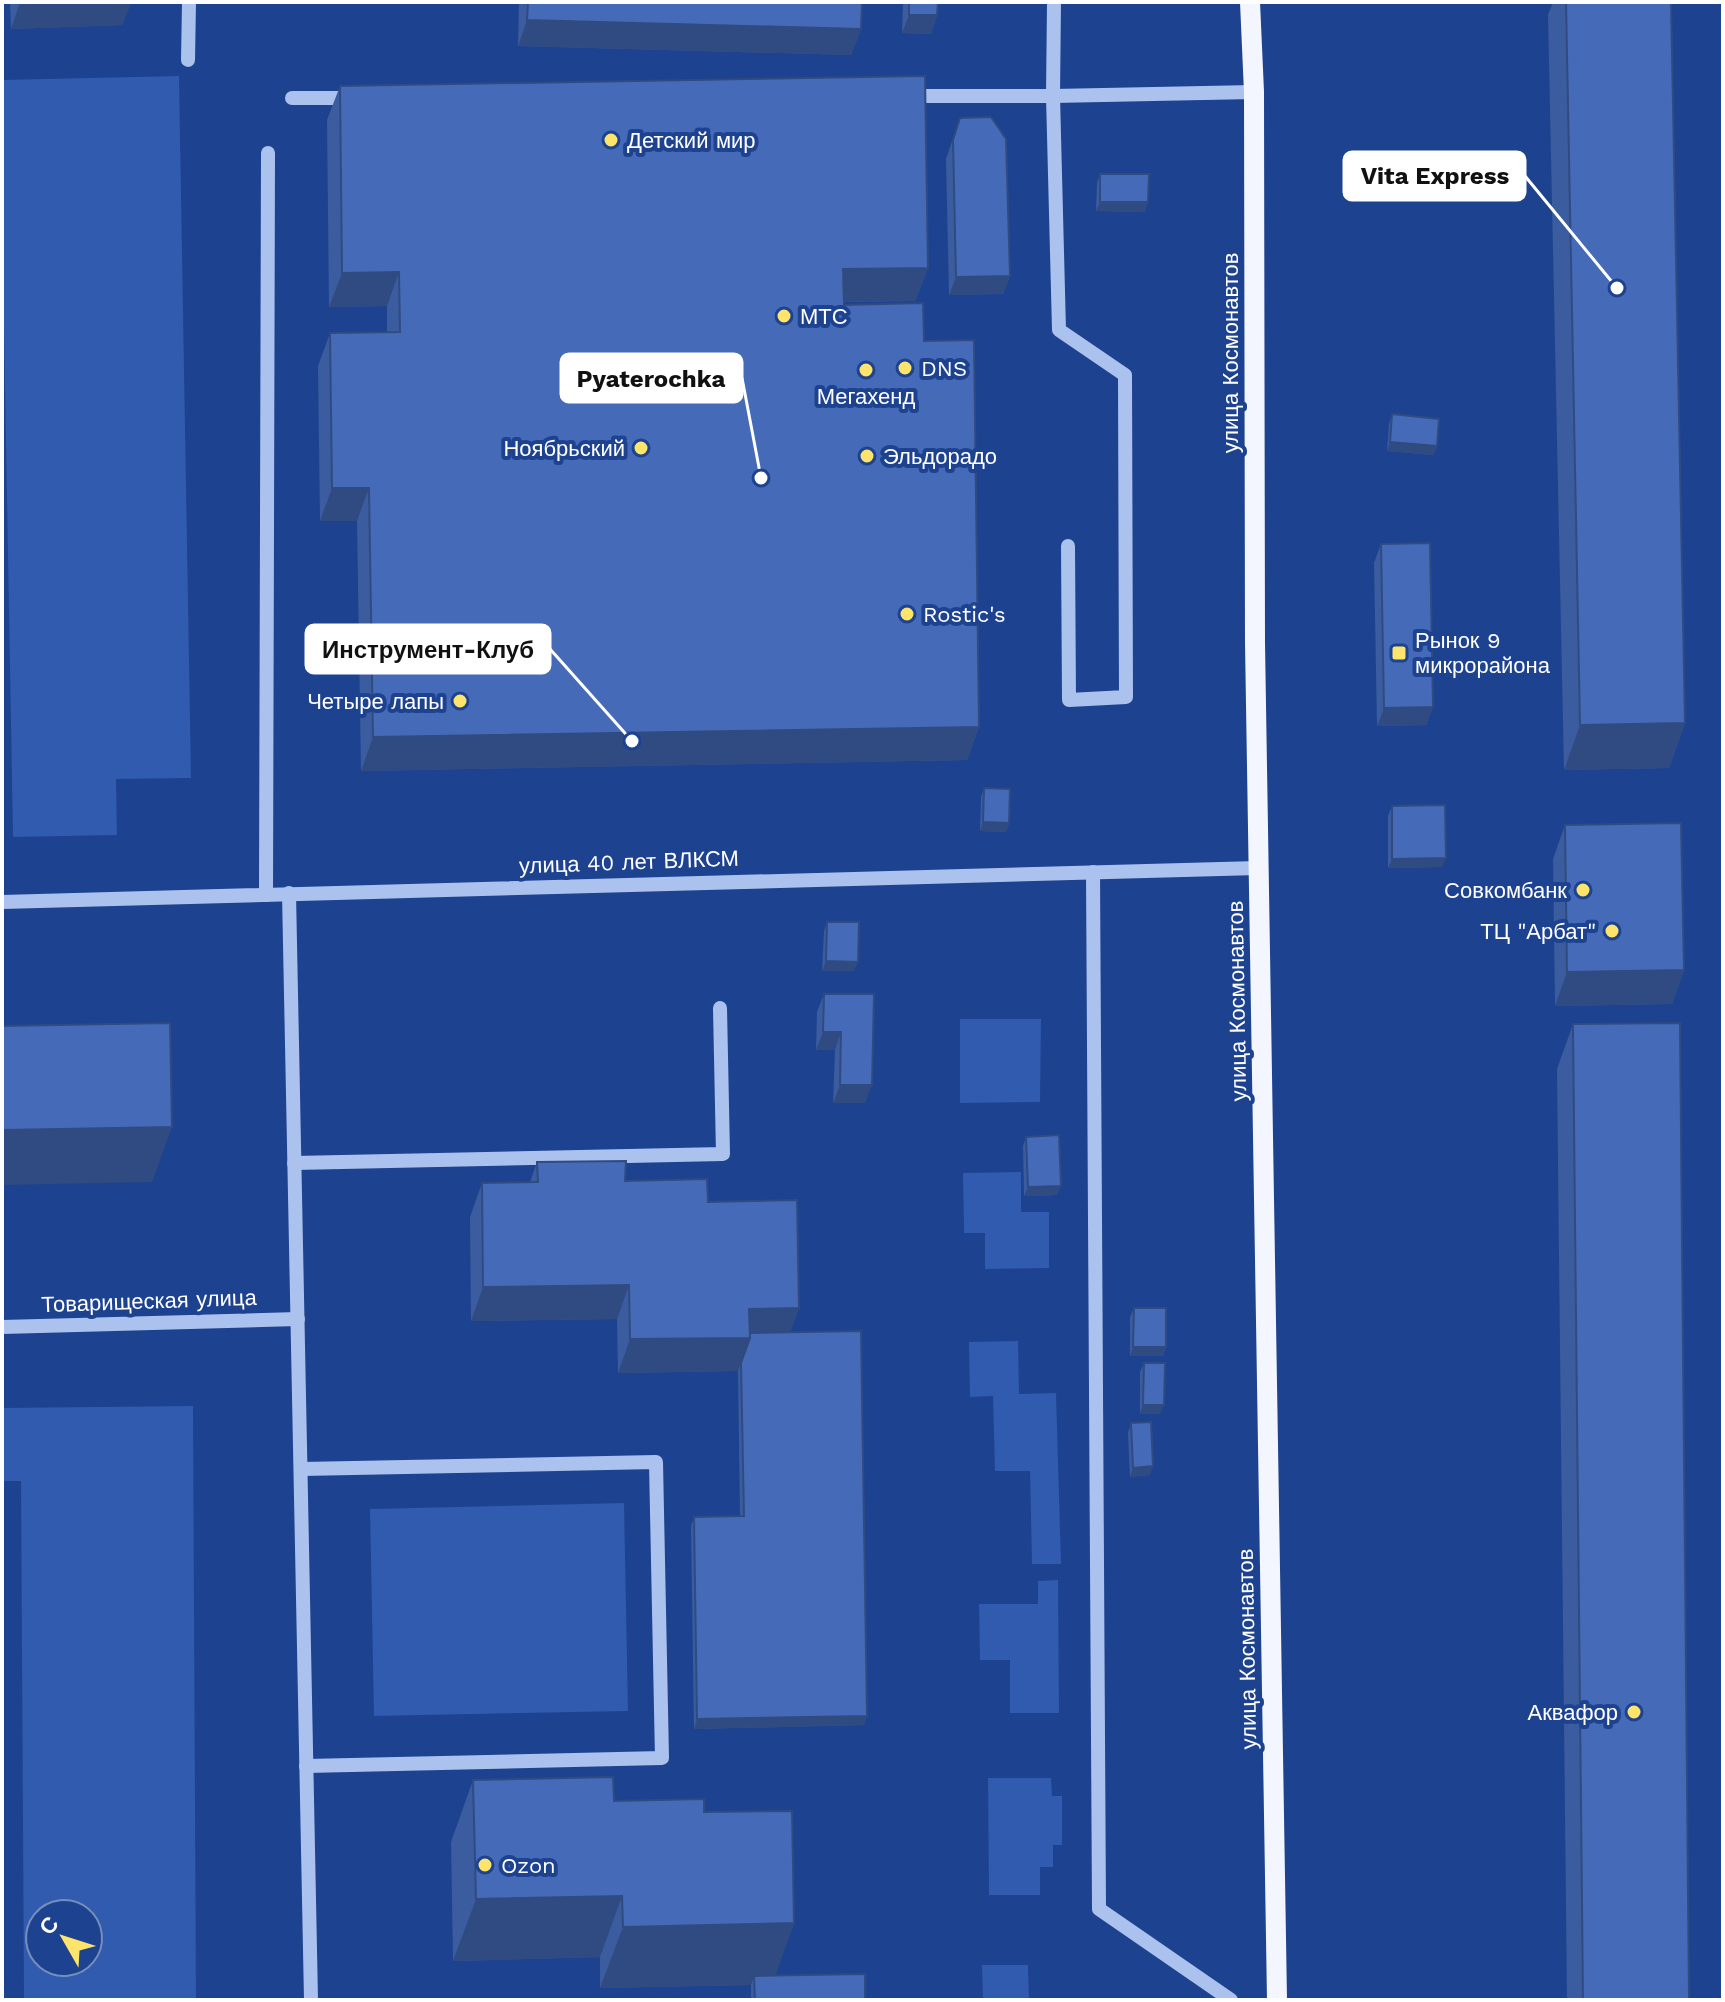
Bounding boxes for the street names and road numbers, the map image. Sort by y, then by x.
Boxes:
street label: улица Космонавтов [1218,253,1243,453]
street label: улица 40 лет ВЛКСМ [519,846,739,878]
street label: улица Космонавтов [1223,900,1251,1102]
street label: Товарищеская улица [41,1285,258,1317]
street label: улица Космонавтов [1233,1548,1261,1750]

